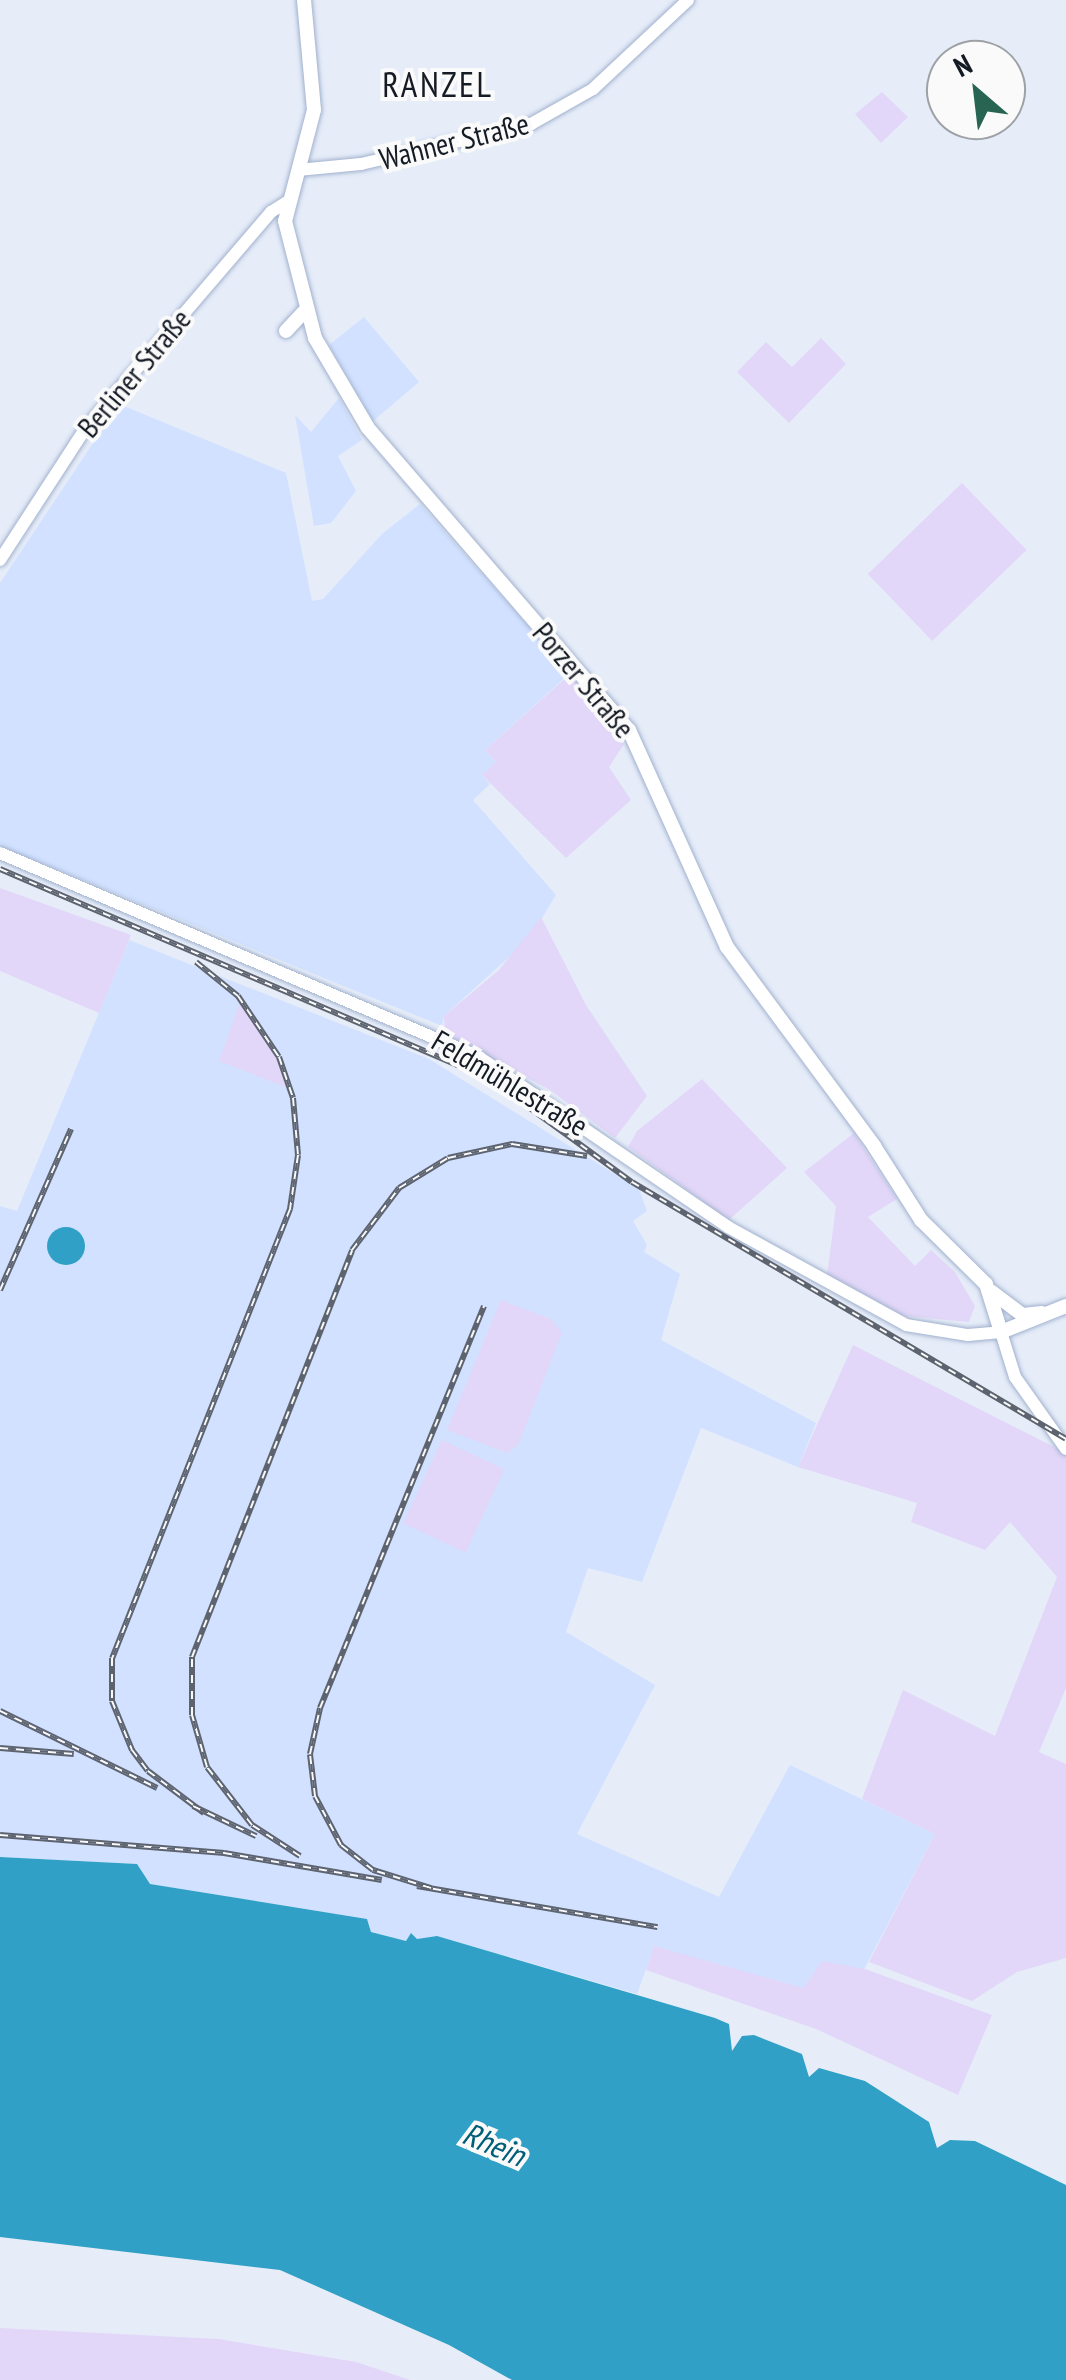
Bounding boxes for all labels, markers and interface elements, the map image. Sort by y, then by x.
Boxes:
north arrow [926,40,1026,140]
text: N [947,45,978,85]
district label: RANZEL [382,63,494,105]
street label: Wahner Straße [376,105,532,177]
street label: Berliner Straße [70,301,198,445]
street label: Porzer Straße [525,615,643,745]
street label: Feldmühlestraße [426,1022,594,1144]
water label: Rhein [457,2114,531,2174]

